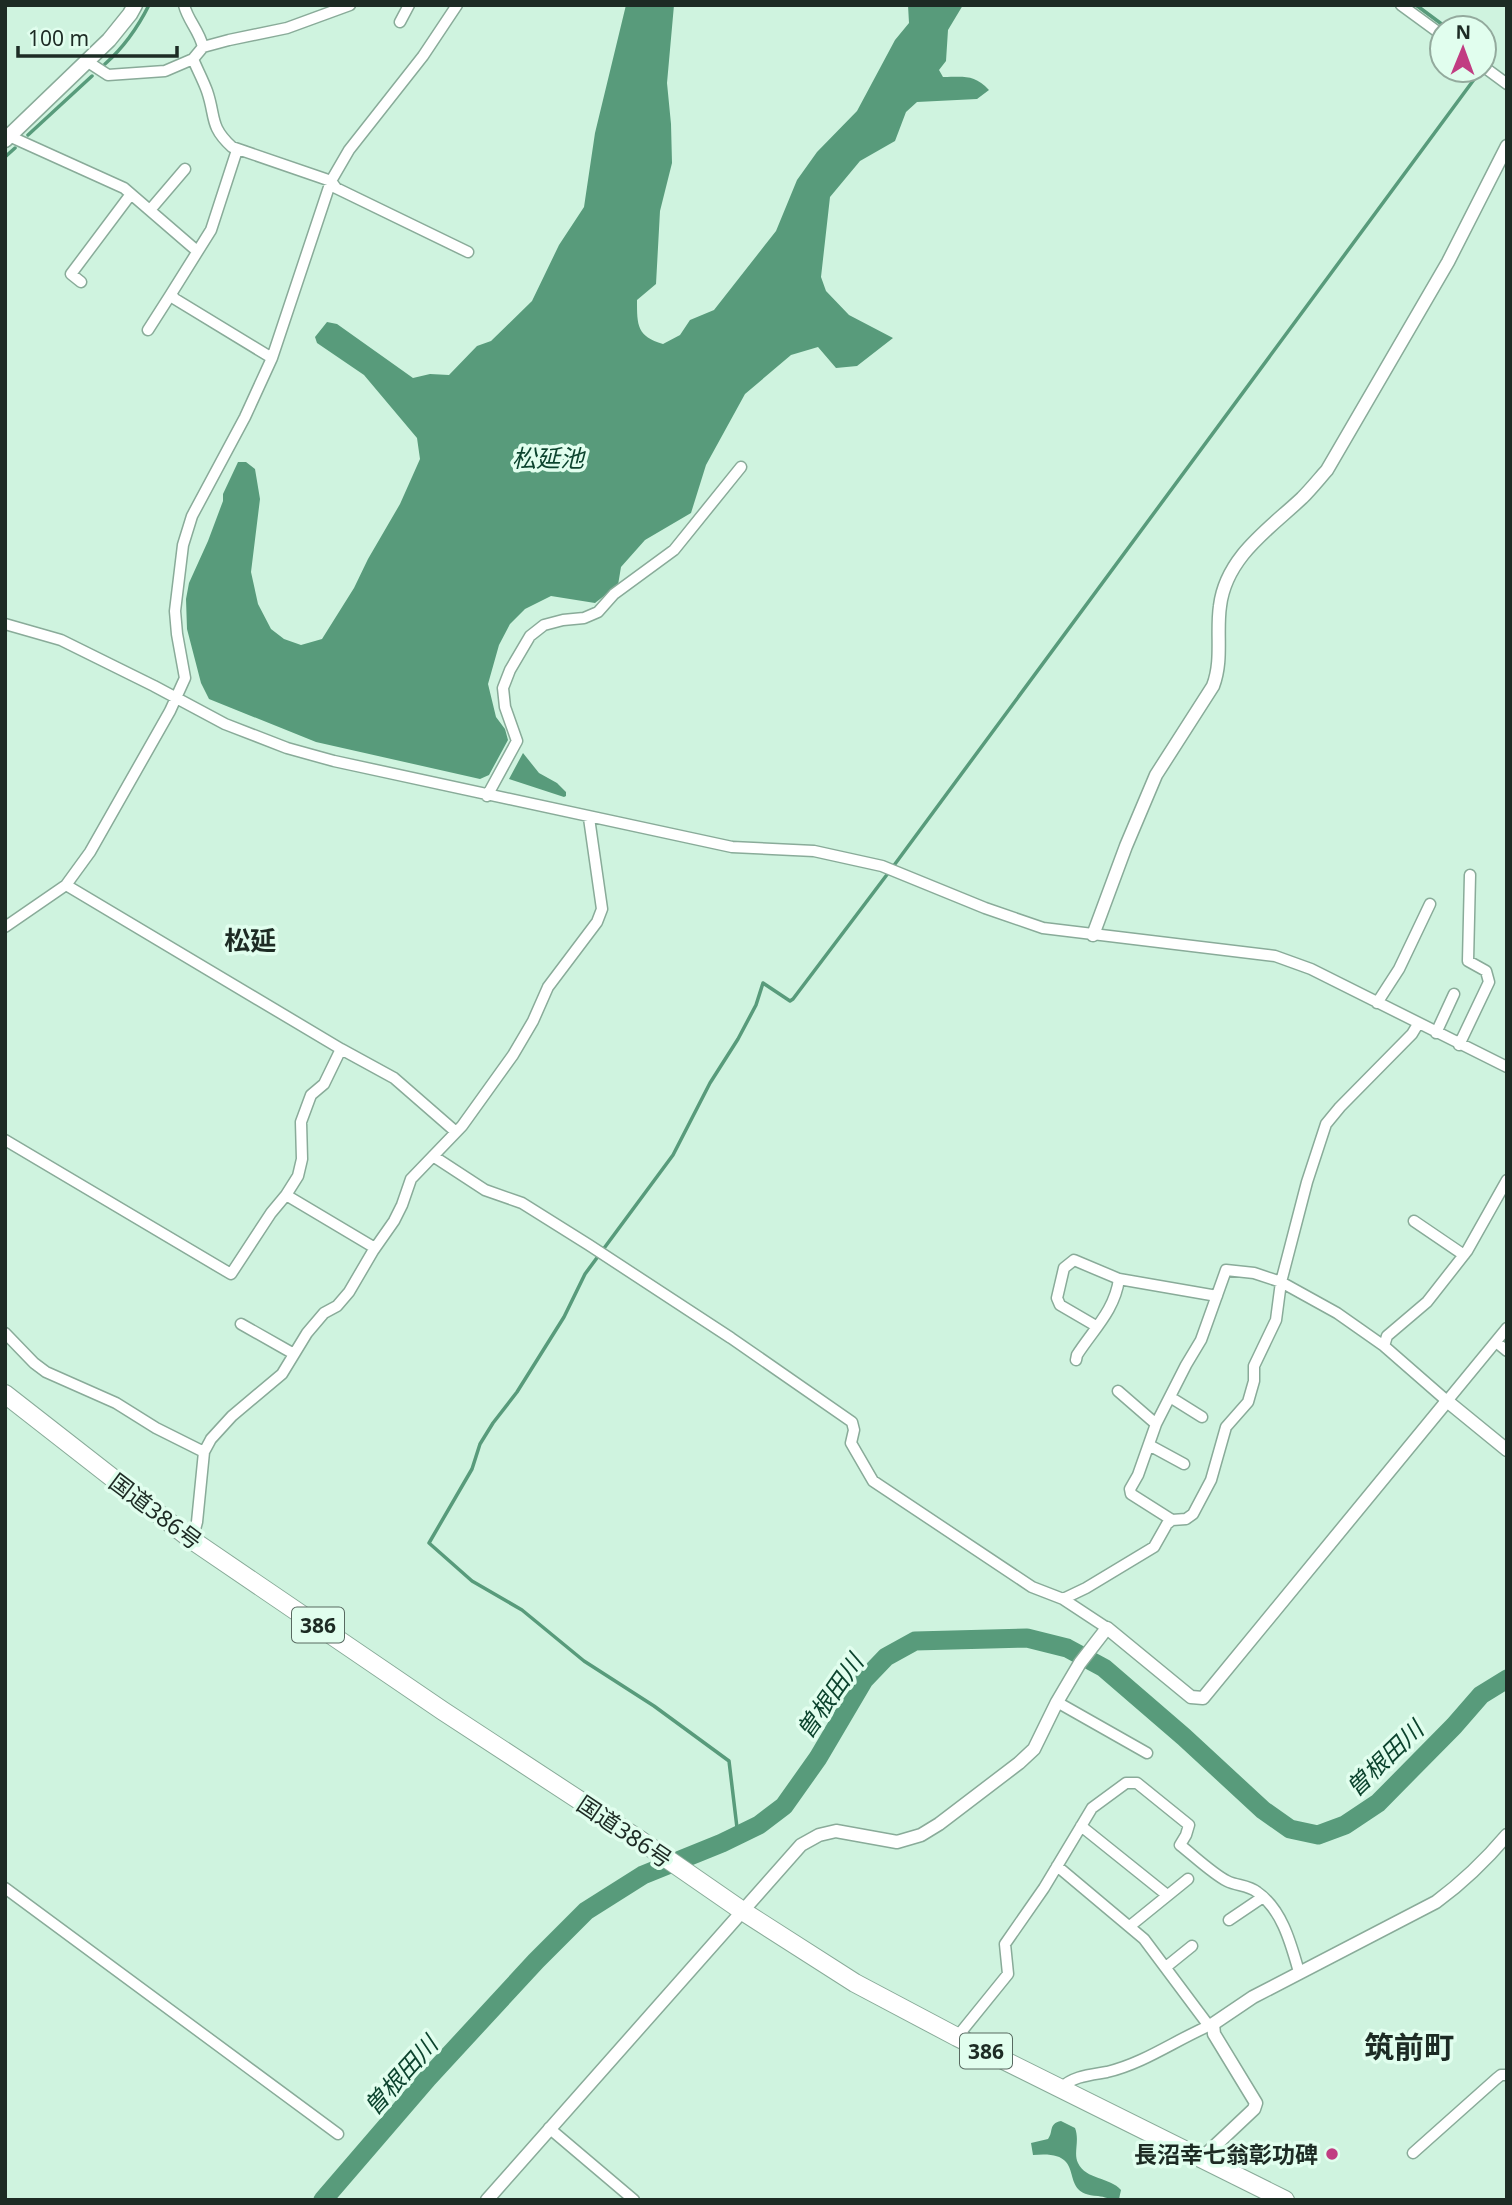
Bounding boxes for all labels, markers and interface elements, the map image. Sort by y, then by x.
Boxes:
scale bar [18,14,177,58]
north arrow [1428,14,1498,84]
text: N [1455,19,1471,45]
text: 100 m [28,24,89,52]
water label: 松延池 [512,441,586,474]
district label: 松延 [224,922,276,958]
street label: 国道386号 [103,1466,209,1556]
road number: 386 [292,1608,344,1642]
water label: 曽根田川 [788,1645,872,1745]
water label: 曽根田川 [1338,1711,1432,1803]
street label: 国道386号 [571,1787,679,1875]
water label: 曽根田川 [356,2026,446,2122]
district label: 筑前町 [1364,2026,1454,2067]
road number: 386 [960,2034,1012,2068]
place label: 長沼幸七翁彰功碑 [1134,2138,1318,2170]
marker: 長沼幸七翁彰功碑 [1324,2146,1340,2162]

